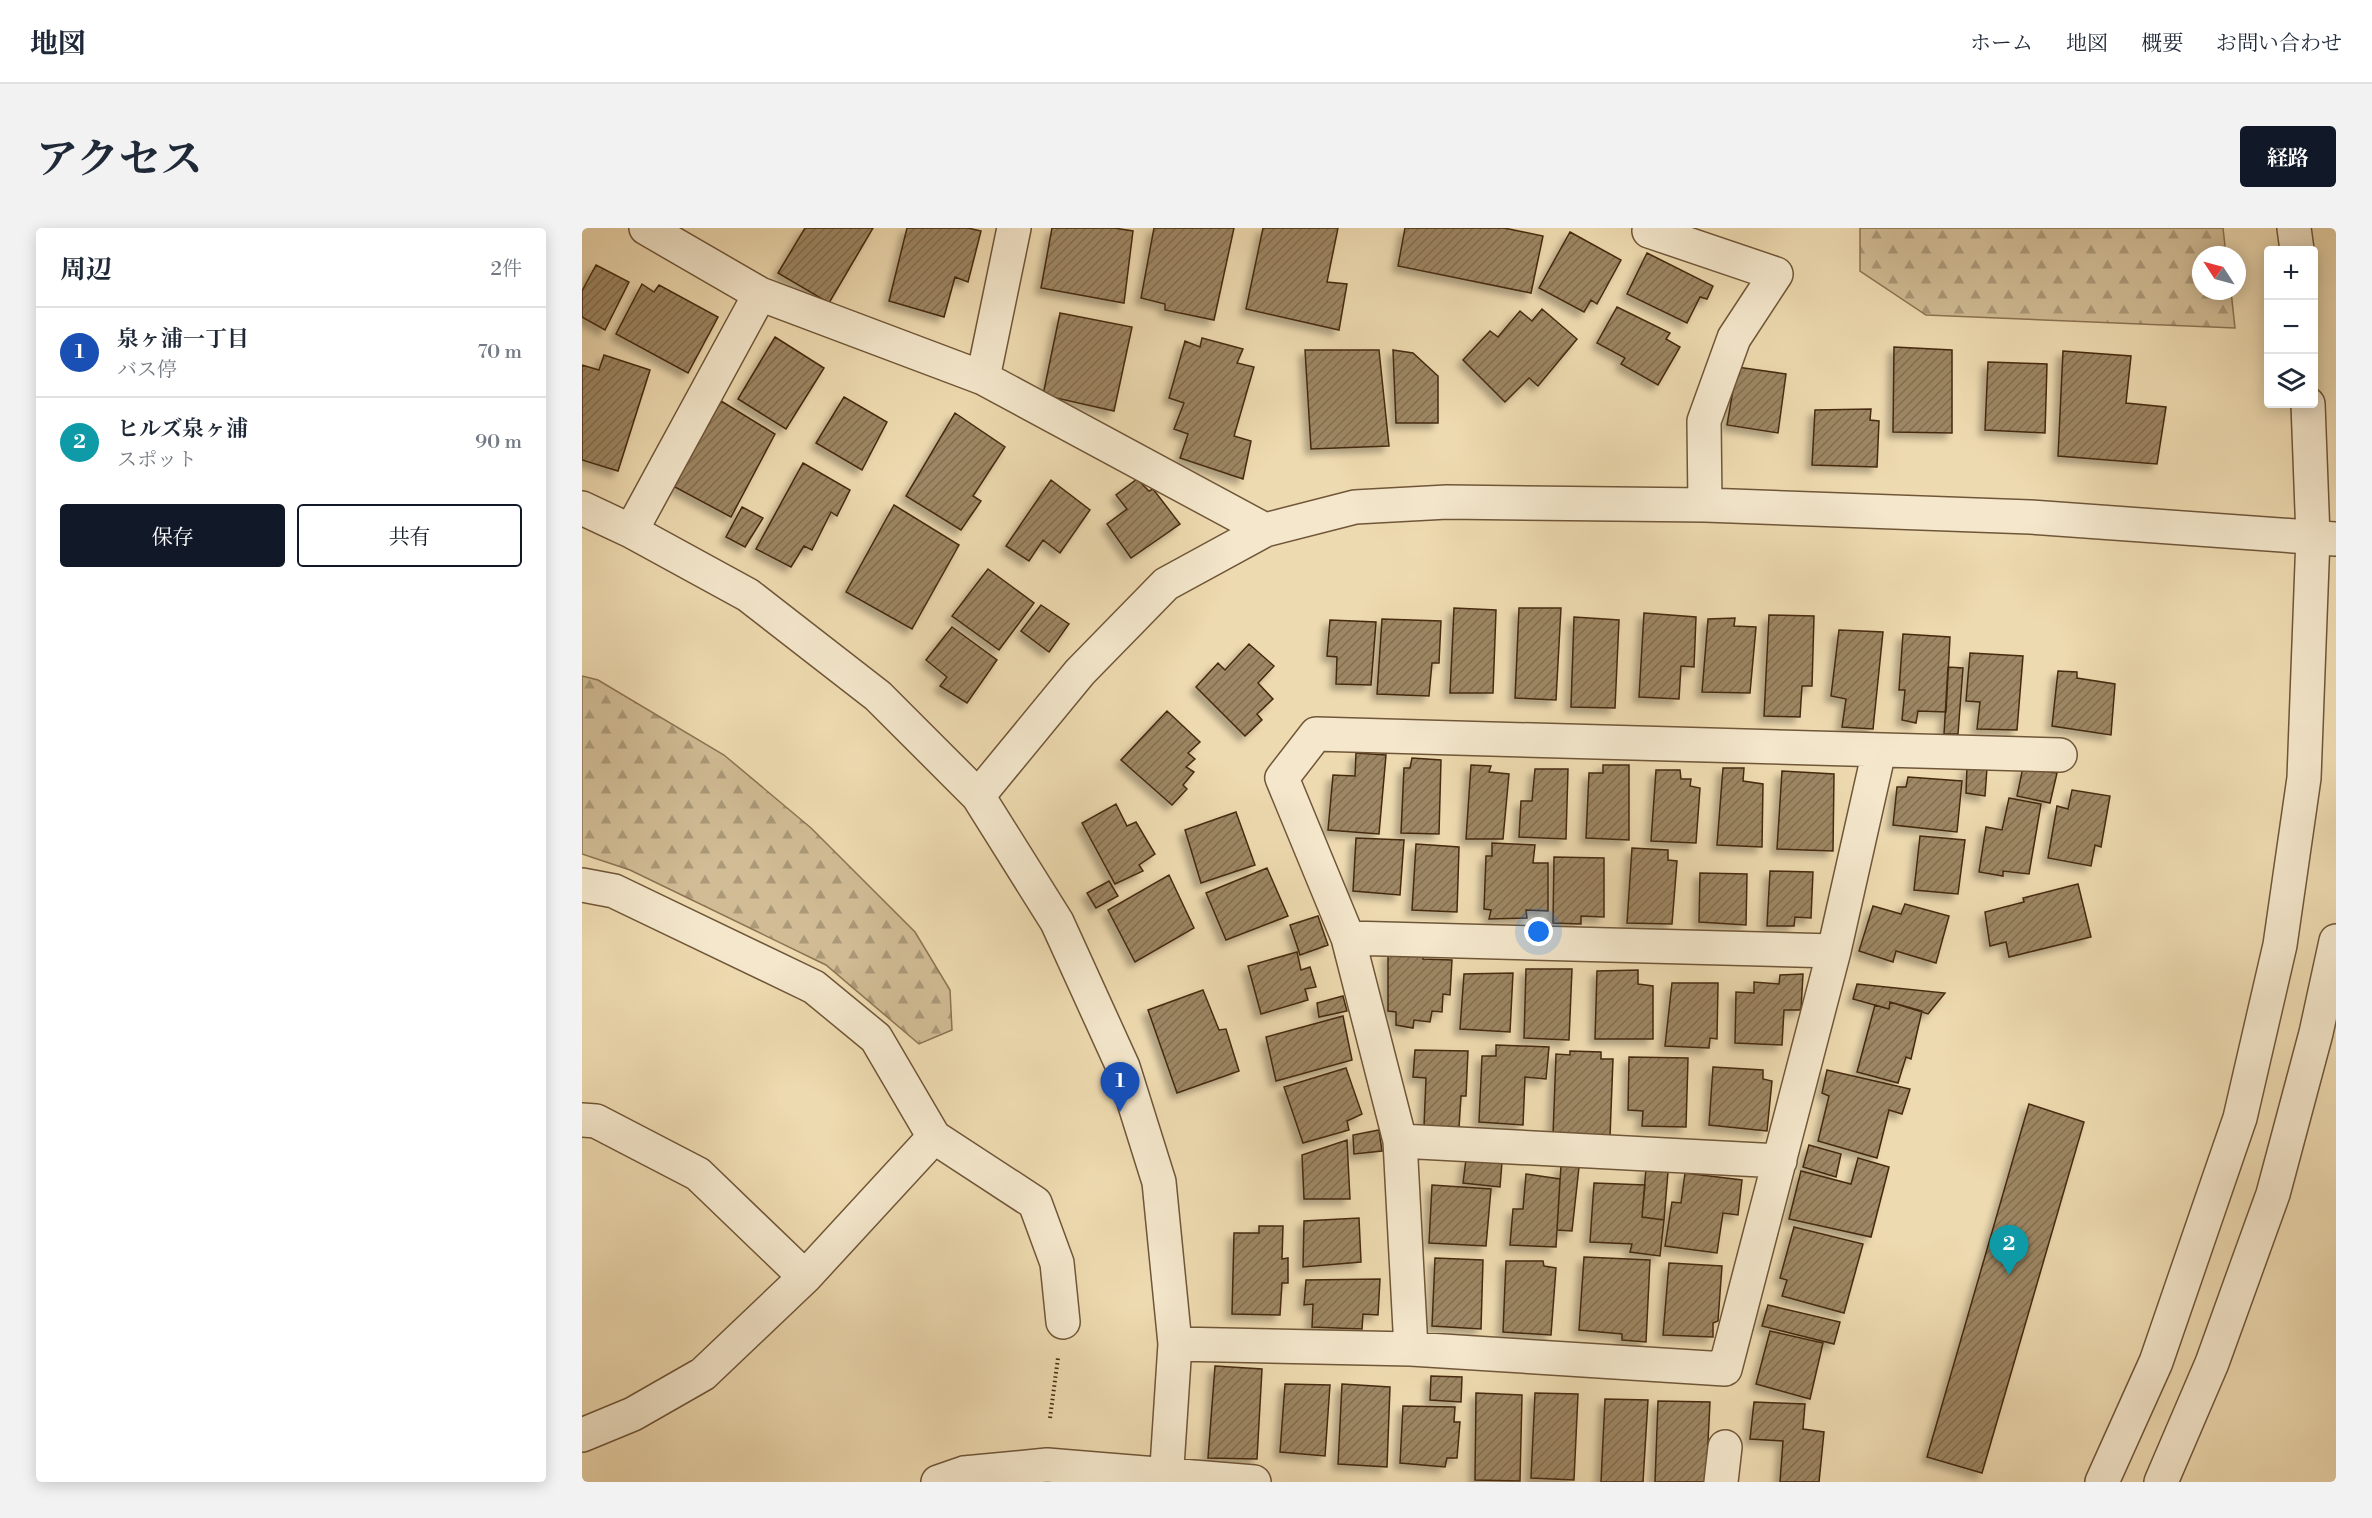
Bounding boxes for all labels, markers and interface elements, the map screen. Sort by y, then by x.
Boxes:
text: 地図 [30,27,86,62]
text: ホーム [1970,31,2033,57]
text: 地図 [2066,31,2108,57]
text: 概要 [2141,31,2183,57]
text: お問い合わせ [2216,31,2342,57]
button: 経路 [2240,126,2336,187]
text: アクセス [36,134,203,187]
north arrow [2192,246,2246,300]
map controls [2264,246,2318,408]
button: + [2264,246,2318,300]
text: 周辺 [60,254,112,286]
text: 2件 [491,257,522,282]
button: − [2264,300,2318,354]
text: 泉ヶ浦一丁目 [117,326,249,353]
text: 1 [75,340,84,365]
text: 70 m [478,340,522,365]
button: layers [2264,354,2318,408]
text: バス停 [117,358,177,383]
text: ヒルズ泉ヶ浦 [117,416,248,443]
text: 2 [73,430,86,455]
text: 90 m [475,430,522,455]
text: スポット [117,448,197,473]
button: 保存 [60,504,285,567]
button: 共有 [297,504,522,567]
your location [1524,917,1553,946]
pin: 1 [1100,1062,1140,1112]
pin: 2 [1990,1226,2028,1275]

